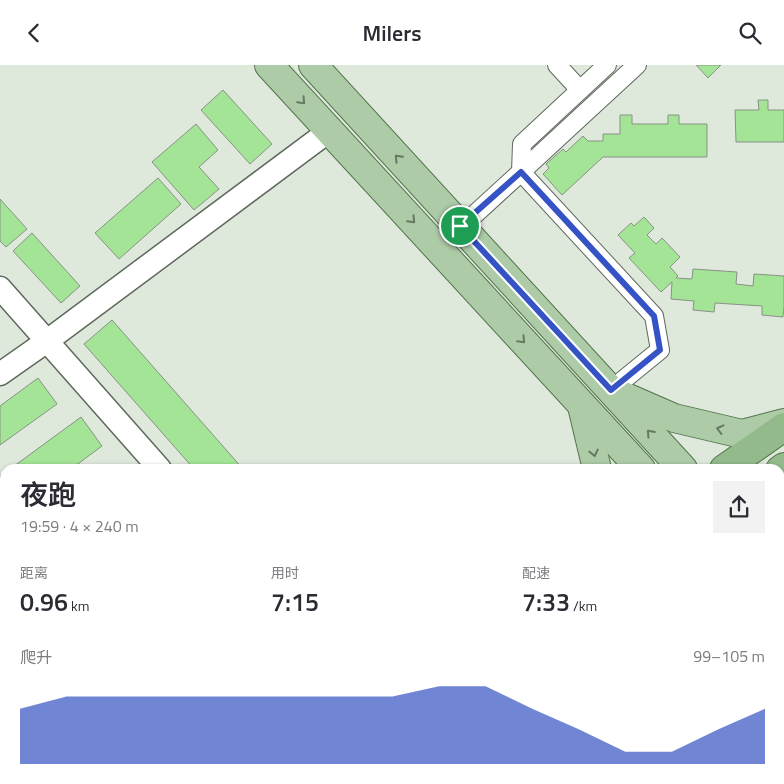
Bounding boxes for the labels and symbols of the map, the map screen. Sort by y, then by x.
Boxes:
one-way arrow [296,95,305,104]
one-way arrow [395,155,404,164]
pin [439,205,481,247]
one-way arrow [406,215,415,224]
one-way arrow [517,334,526,343]
one-way arrow [716,424,725,435]
one-way arrow [647,429,656,438]
one-way arrow [588,449,598,458]

